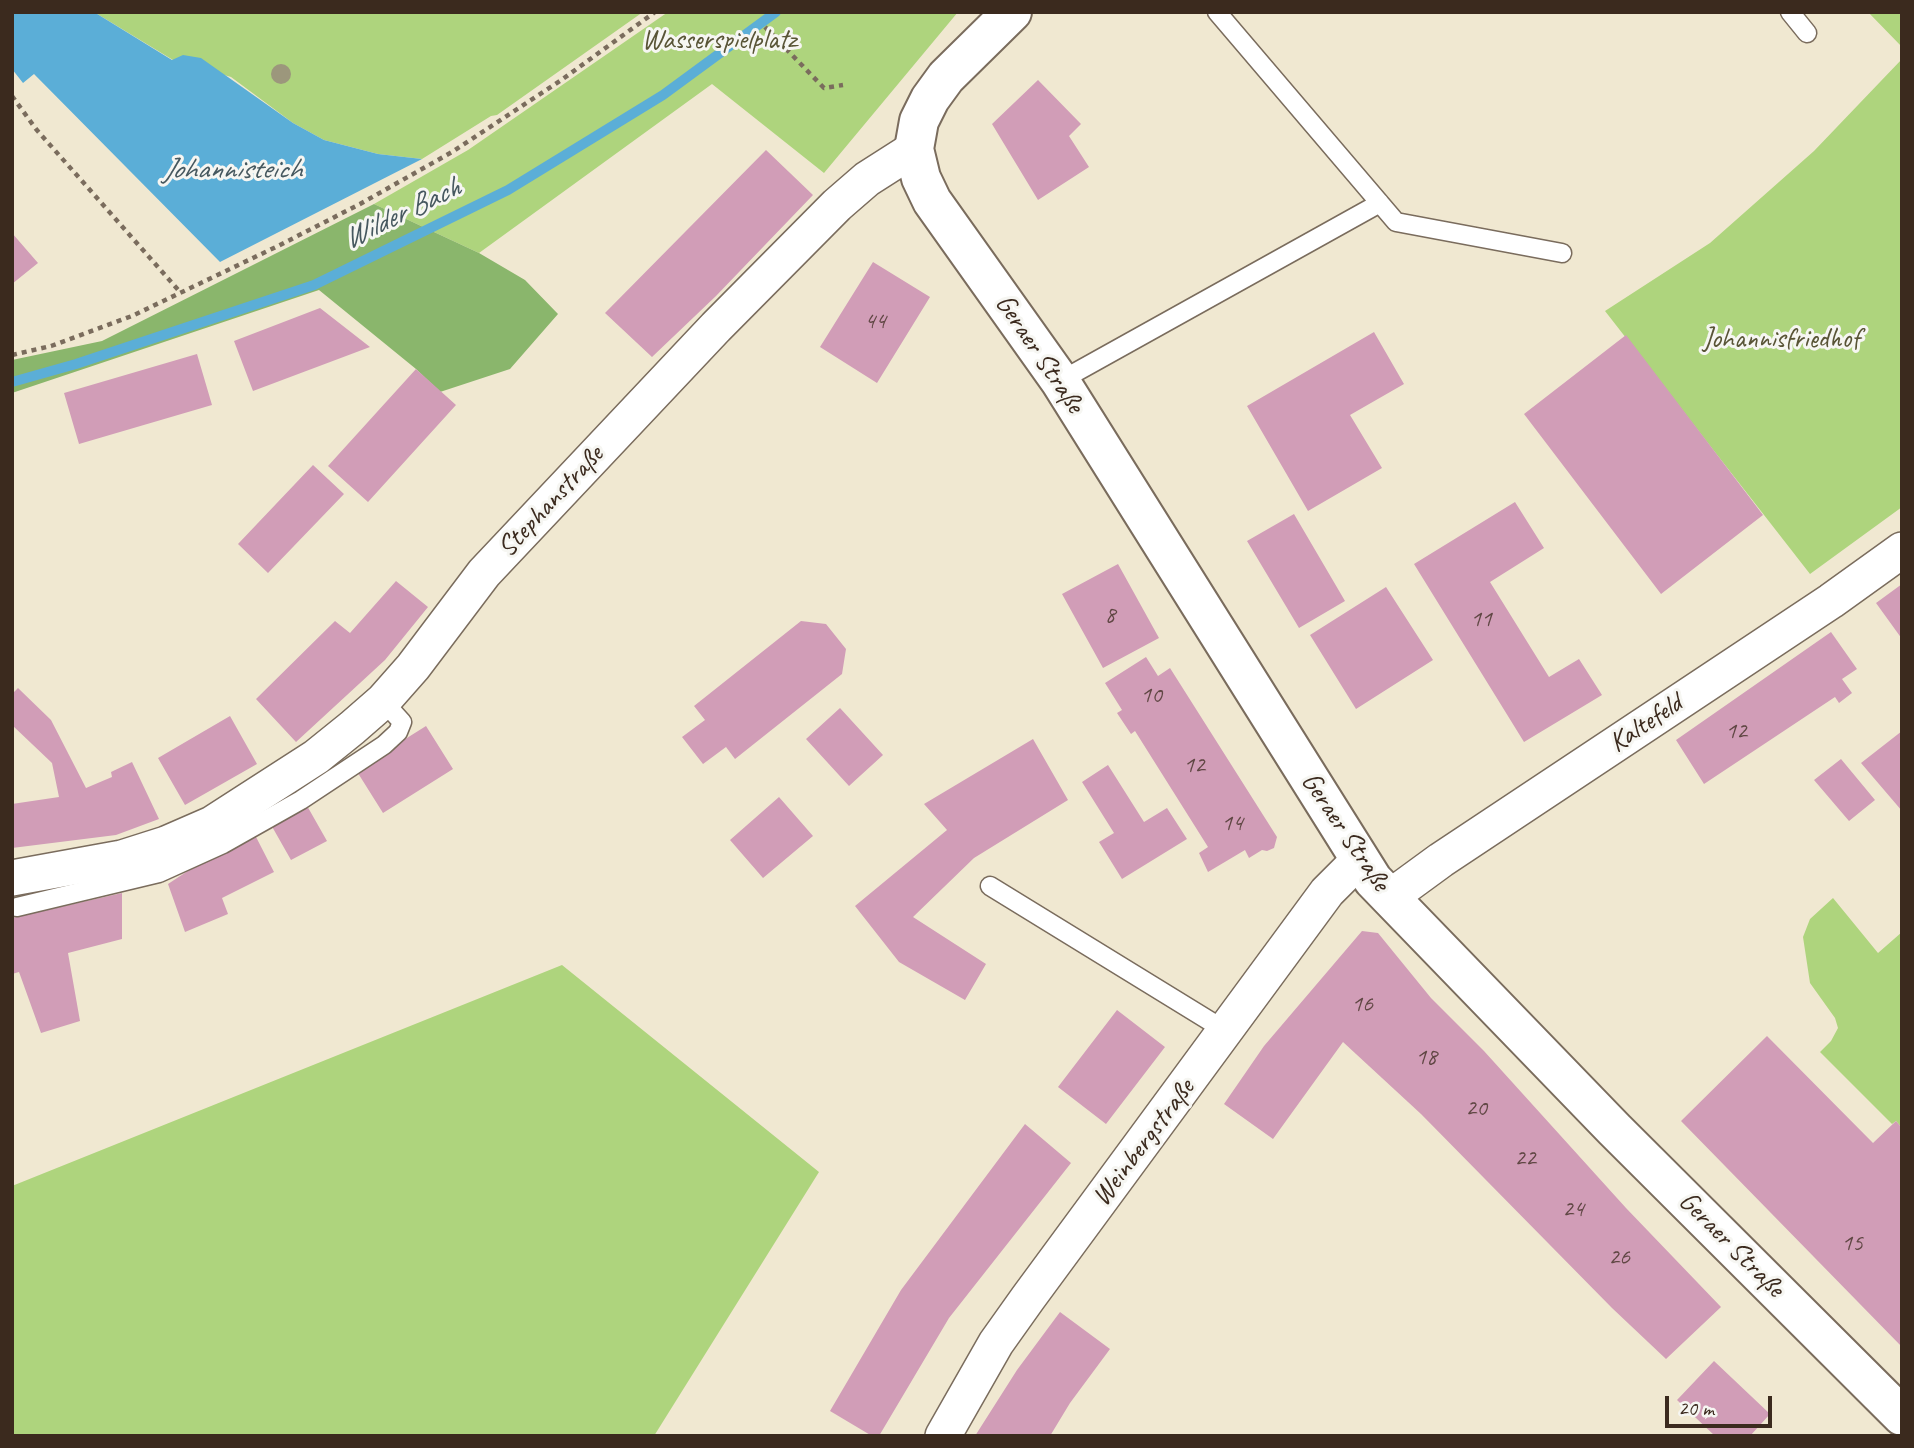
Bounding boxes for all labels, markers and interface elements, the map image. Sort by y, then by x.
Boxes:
park label: Wasserspielplatz [642,24,796,58]
water label: Johannisteich [163,152,301,188]
water label: Wilder Bach [338,170,466,258]
street label: Geraer Straße [987,288,1091,420]
house number: 44 [864,308,886,336]
park label: Johannisfriedhof [1703,323,1859,357]
street label: Stephanstraße [491,439,611,565]
house number: 8 [1105,602,1115,630]
house number: 11 [1470,606,1492,634]
house number: 10 [1140,682,1162,710]
street label: Kaltefeld [1603,687,1689,761]
house number: 12 [1725,718,1747,746]
house number: 12 [1183,752,1205,780]
street label: Geraer Straße [1293,766,1397,898]
house number: 14 [1221,810,1243,838]
house number: 16 [1351,991,1373,1019]
house number: 18 [1415,1044,1437,1072]
street label: Weinbergstraße [1085,1073,1203,1213]
house number: 20 [1465,1095,1487,1123]
house number: 22 [1514,1145,1536,1173]
street label: Geraer Straße [1671,1185,1791,1305]
house number: 24 [1562,1196,1584,1224]
house number: 15 [1841,1230,1863,1258]
house number: 26 [1608,1244,1630,1272]
scale bar [1669,1382,1776,1426]
text: 20 m [1678,1395,1714,1421]

